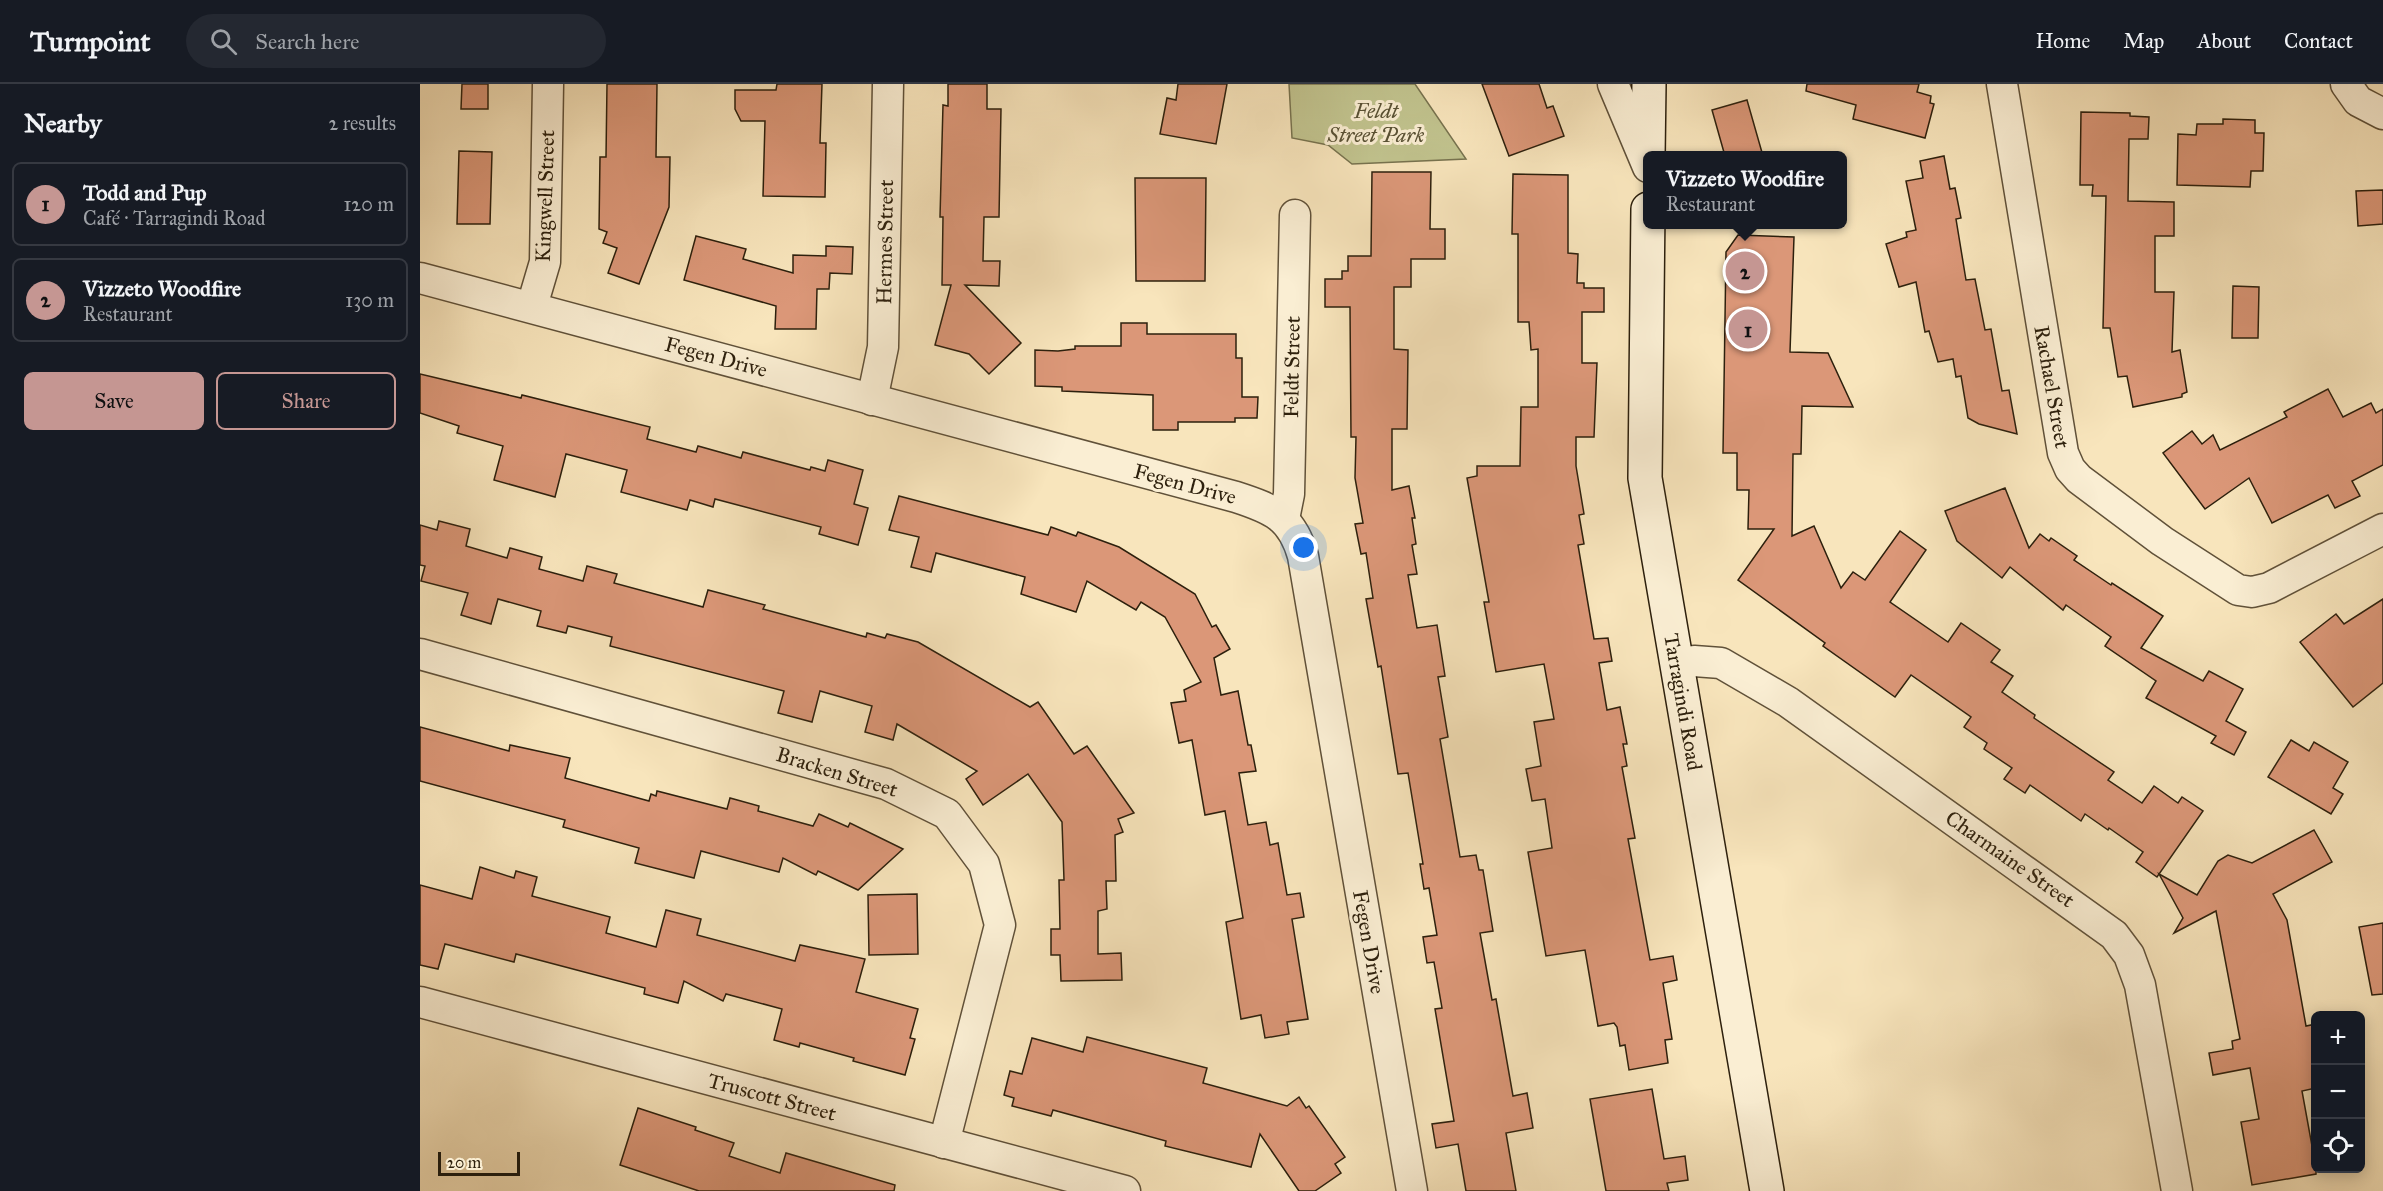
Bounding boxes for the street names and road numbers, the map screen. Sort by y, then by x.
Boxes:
street label: Kingwell Street [530,129,560,263]
street label: Hermes Street [871,179,899,305]
street label: Feldt Street [1278,315,1306,418]
street label: Rachael Street [2028,324,2076,451]
street label: Fegen Drive [662,331,770,383]
street label: Fegen Drive [1131,458,1239,510]
street label: Tarragindi Road [1658,631,1708,773]
street label: Bracken Street [773,741,901,803]
street label: Charmaine Street [1940,805,2080,914]
street label: Fegen Drive [1347,888,1391,996]
street label: Truscott Street [705,1067,840,1127]

